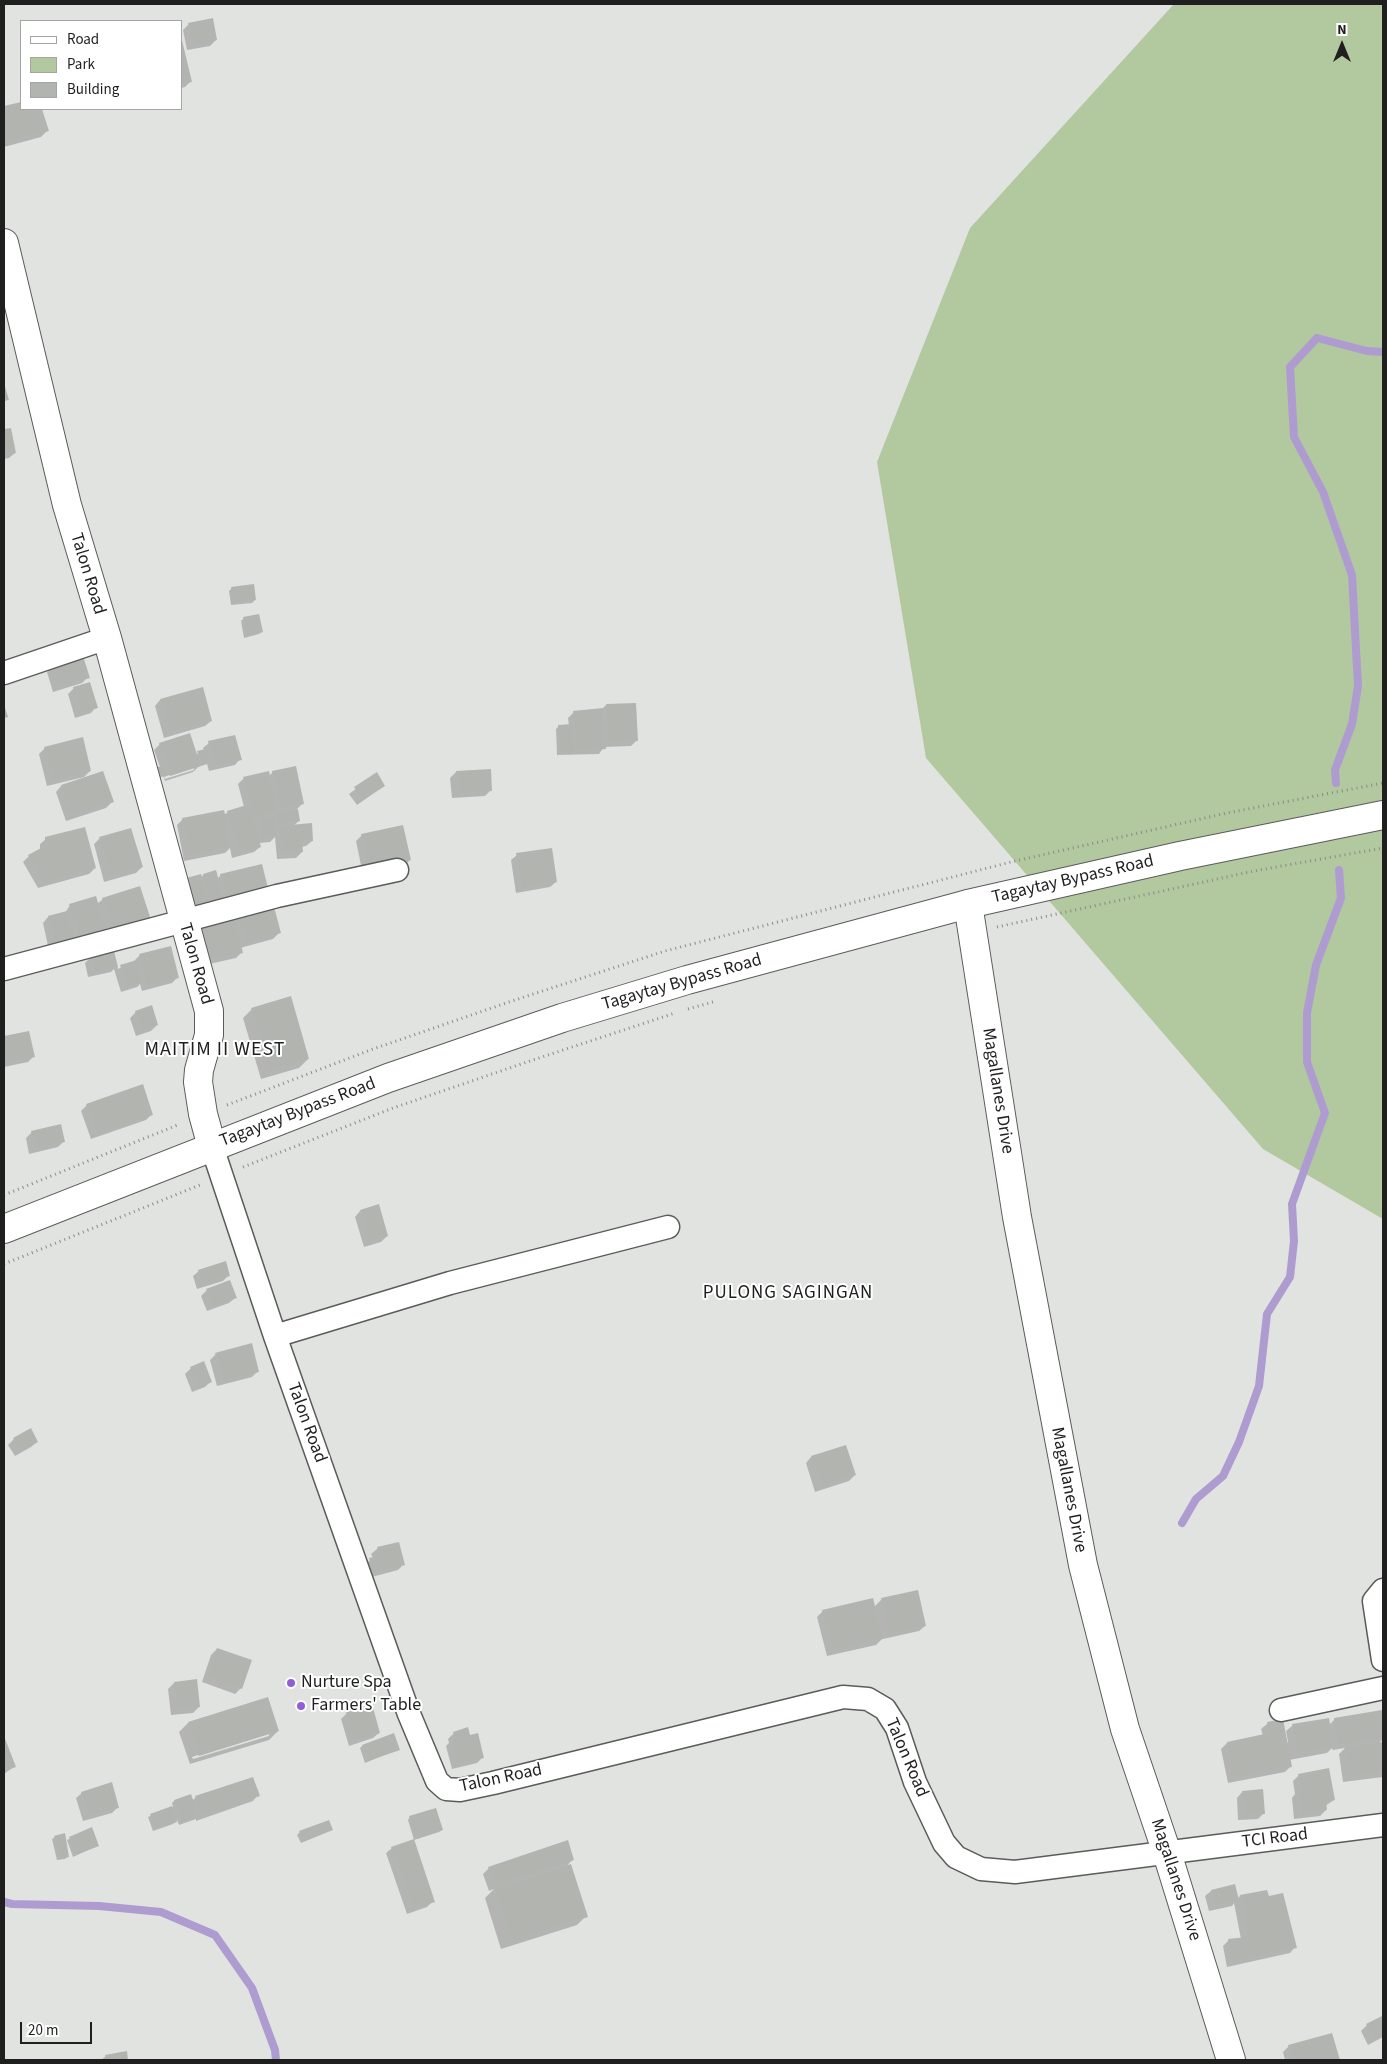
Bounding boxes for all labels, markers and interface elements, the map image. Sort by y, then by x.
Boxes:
legend [20,20,182,110]
north arrow [1317,20,1367,70]
text: N [1337,20,1347,40]
text: Road [67,29,99,50]
text: Park [67,54,95,75]
text: Building [67,79,119,100]
street label: Talon Road [64,531,110,617]
street label: Tagaytay Bypass Road [990,851,1156,909]
street label: Talon Road [173,921,217,1007]
street label: Tagaytay Bypass Road [600,950,764,1016]
street label: Magallanes Drive [976,1026,1018,1156]
district label: MAITIM II WEST [143,1039,287,1063]
street label: Tagaytay Bypass Road [217,1073,379,1153]
district label: PULONG SAGINGAN [701,1283,875,1305]
street label: Talon Road [282,1380,330,1466]
street label: Magallanes Drive [1045,1426,1091,1554]
place label: Nurture Spa [301,1672,392,1694]
marker: Nurture Spa [285,1677,297,1689]
place label: Farmers' Table [311,1695,421,1717]
marker: Farmers' Table [295,1700,307,1712]
street label: Talon Road [880,1715,932,1801]
street label: Talon Road [458,1760,544,1798]
street label: Magallanes Drive [1145,1816,1205,1944]
street label: TCI Road [1241,1824,1309,1854]
scale bar [22,2012,95,2044]
text: 20 m [28,2020,58,2041]

